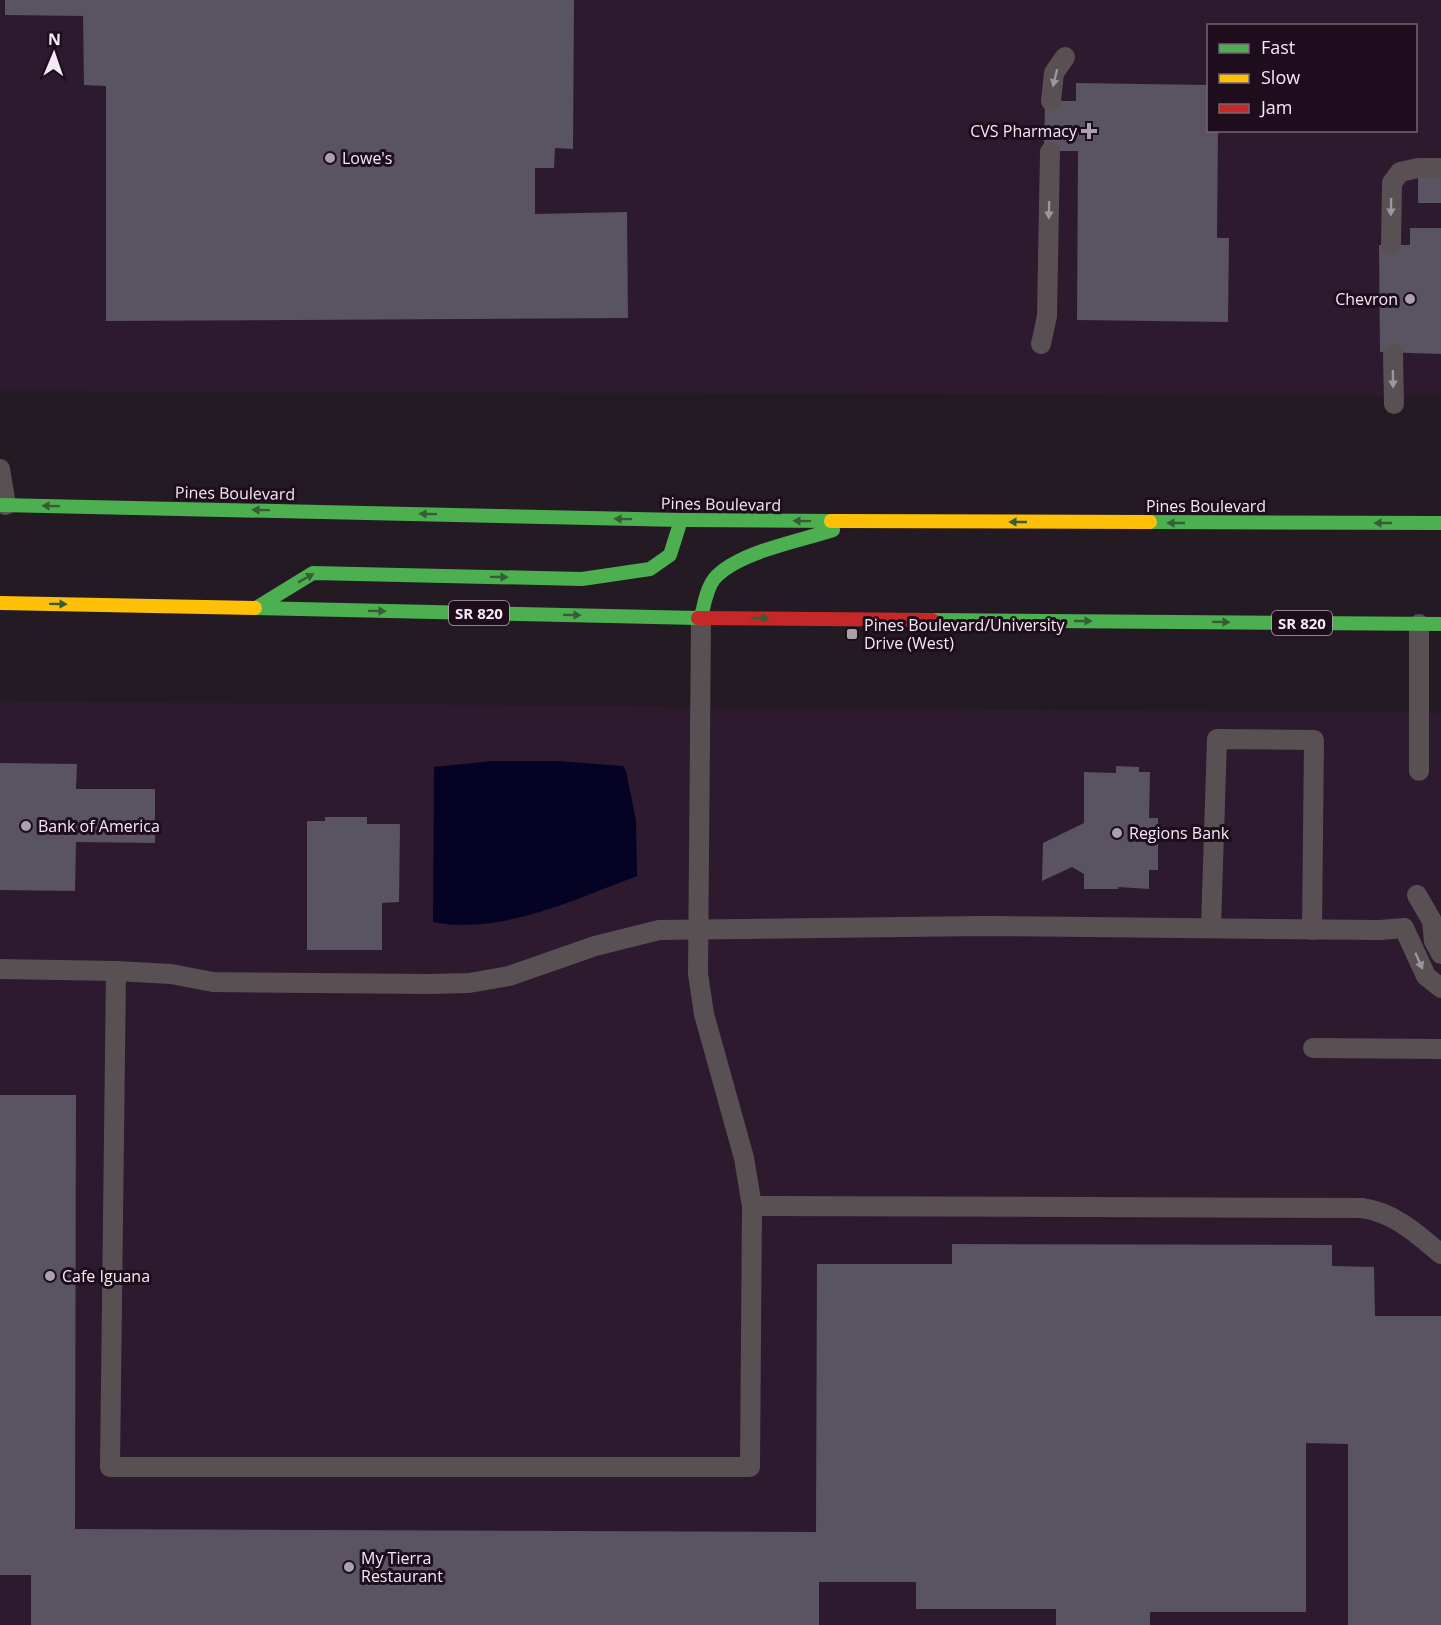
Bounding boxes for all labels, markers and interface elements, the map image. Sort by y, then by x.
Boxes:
north arrow [24,24,84,84]
legend [1207,24,1417,132]
text: N [48,28,61,50]
text: Fast [1261,35,1295,59]
text: Slow [1261,65,1300,89]
one-way arrow [1049,69,1059,87]
text: Jam [1259,95,1293,119]
place label: CVS Pharmacy [970,120,1078,142]
marker: CVS Pharmacy [1082,124,1096,138]
place label: Lowe's [342,147,393,169]
marker: Lowe's [323,151,337,165]
one-way arrow [1386,198,1396,217]
one-way arrow [1044,201,1054,220]
place label: Chevron [1335,288,1398,310]
marker: Chevron [1403,292,1417,306]
one-way arrow [1388,369,1398,388]
street label: Pines Boulevard [175,481,295,505]
street label: Pines Boulevard [661,492,781,516]
street label: Pines Boulevard [1146,495,1266,517]
one-way arrow [42,501,61,511]
one-way arrow [251,506,270,515]
one-way arrow [418,509,437,519]
one-way arrow [613,514,632,523]
one-way arrow [793,516,812,526]
one-way arrow [1009,517,1028,527]
one-way arrow [1167,518,1186,528]
one-way arrow [1373,518,1392,528]
one-way arrow [490,572,509,582]
one-way arrow [298,573,315,583]
one-way arrow [49,599,68,609]
road number: SR 820 [449,601,509,625]
one-way arrow [368,606,387,616]
one-way arrow [563,610,582,620]
road number: SR 820 [1272,611,1332,635]
one-way arrow [750,613,769,623]
place label: Pines Boulevard/University Drive (West) [864,614,1066,654]
one-way arrow [1073,616,1092,626]
one-way arrow [1211,617,1230,627]
marker: Pines Boulevard/University Drive (West) [845,627,859,641]
place label: Bank of America [38,815,160,837]
marker: Bank of America [19,819,33,833]
place label: Regions Bank [1129,822,1230,844]
marker: Regions Bank [1110,826,1124,840]
one-way arrow [1414,952,1424,970]
place label: Cafe Iguana [62,1265,150,1287]
marker: Cafe Iguana [43,1269,57,1283]
place label: My Tierra Restaurant [361,1547,443,1587]
marker: My Tierra Restaurant [342,1560,356,1574]

